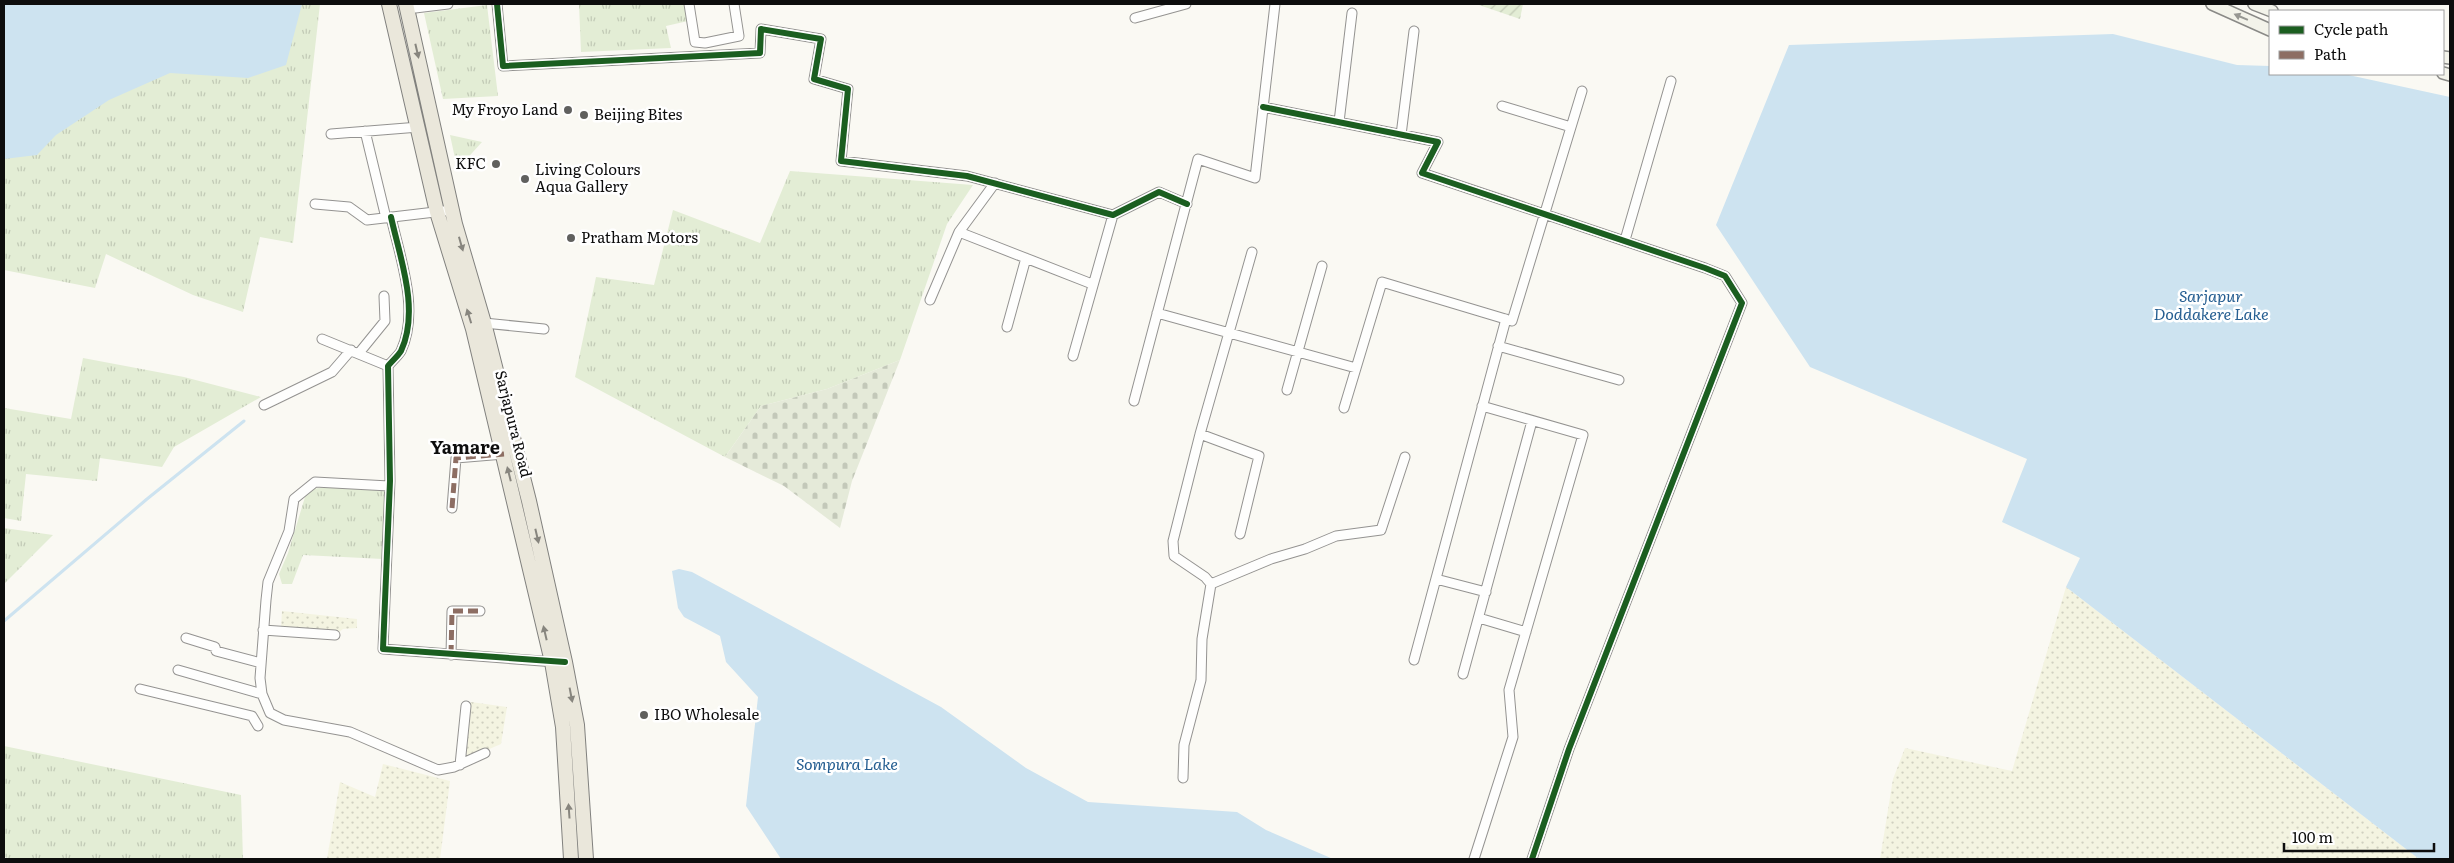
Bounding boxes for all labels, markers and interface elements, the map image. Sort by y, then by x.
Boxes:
legend [2269,10,2444,75]
one-way arrow [2234,13,2248,21]
text: Cycle path [2314,17,2389,40]
text: Path [2314,42,2347,65]
one-way arrow [413,44,421,59]
place label: My Froyo Land [452,97,558,120]
place label: Beijing Bites [594,102,683,125]
marker: My Froyo Land [562,104,574,116]
marker: Beijing Bites [578,109,590,121]
place label: KFC [455,151,486,174]
place label: Living Colours Aqua Gallery [535,157,641,197]
marker: KFC [490,158,502,170]
marker: Living Colours Aqua Gallery [519,173,531,185]
place label: Pratham Motors [581,225,698,248]
marker: Pratham Motors [565,232,577,244]
one-way arrow [457,236,465,251]
water label: Sarjapur Doddakere Lake [2153,283,2269,325]
one-way arrow [465,309,473,324]
street label: Sarjapura Road [490,368,539,480]
district label: Yamare [430,433,500,460]
one-way arrow [505,467,513,482]
one-way arrow [533,529,541,544]
one-way arrow [541,625,549,640]
one-way arrow [568,688,576,704]
place label: IBO Wholesale [654,702,759,725]
marker: IBO Wholesale [638,709,650,721]
water label: Sompura Lake [796,751,898,775]
one-way arrow [564,802,572,818]
scale bar [2284,820,2434,852]
text: 100 m [2292,825,2333,848]

